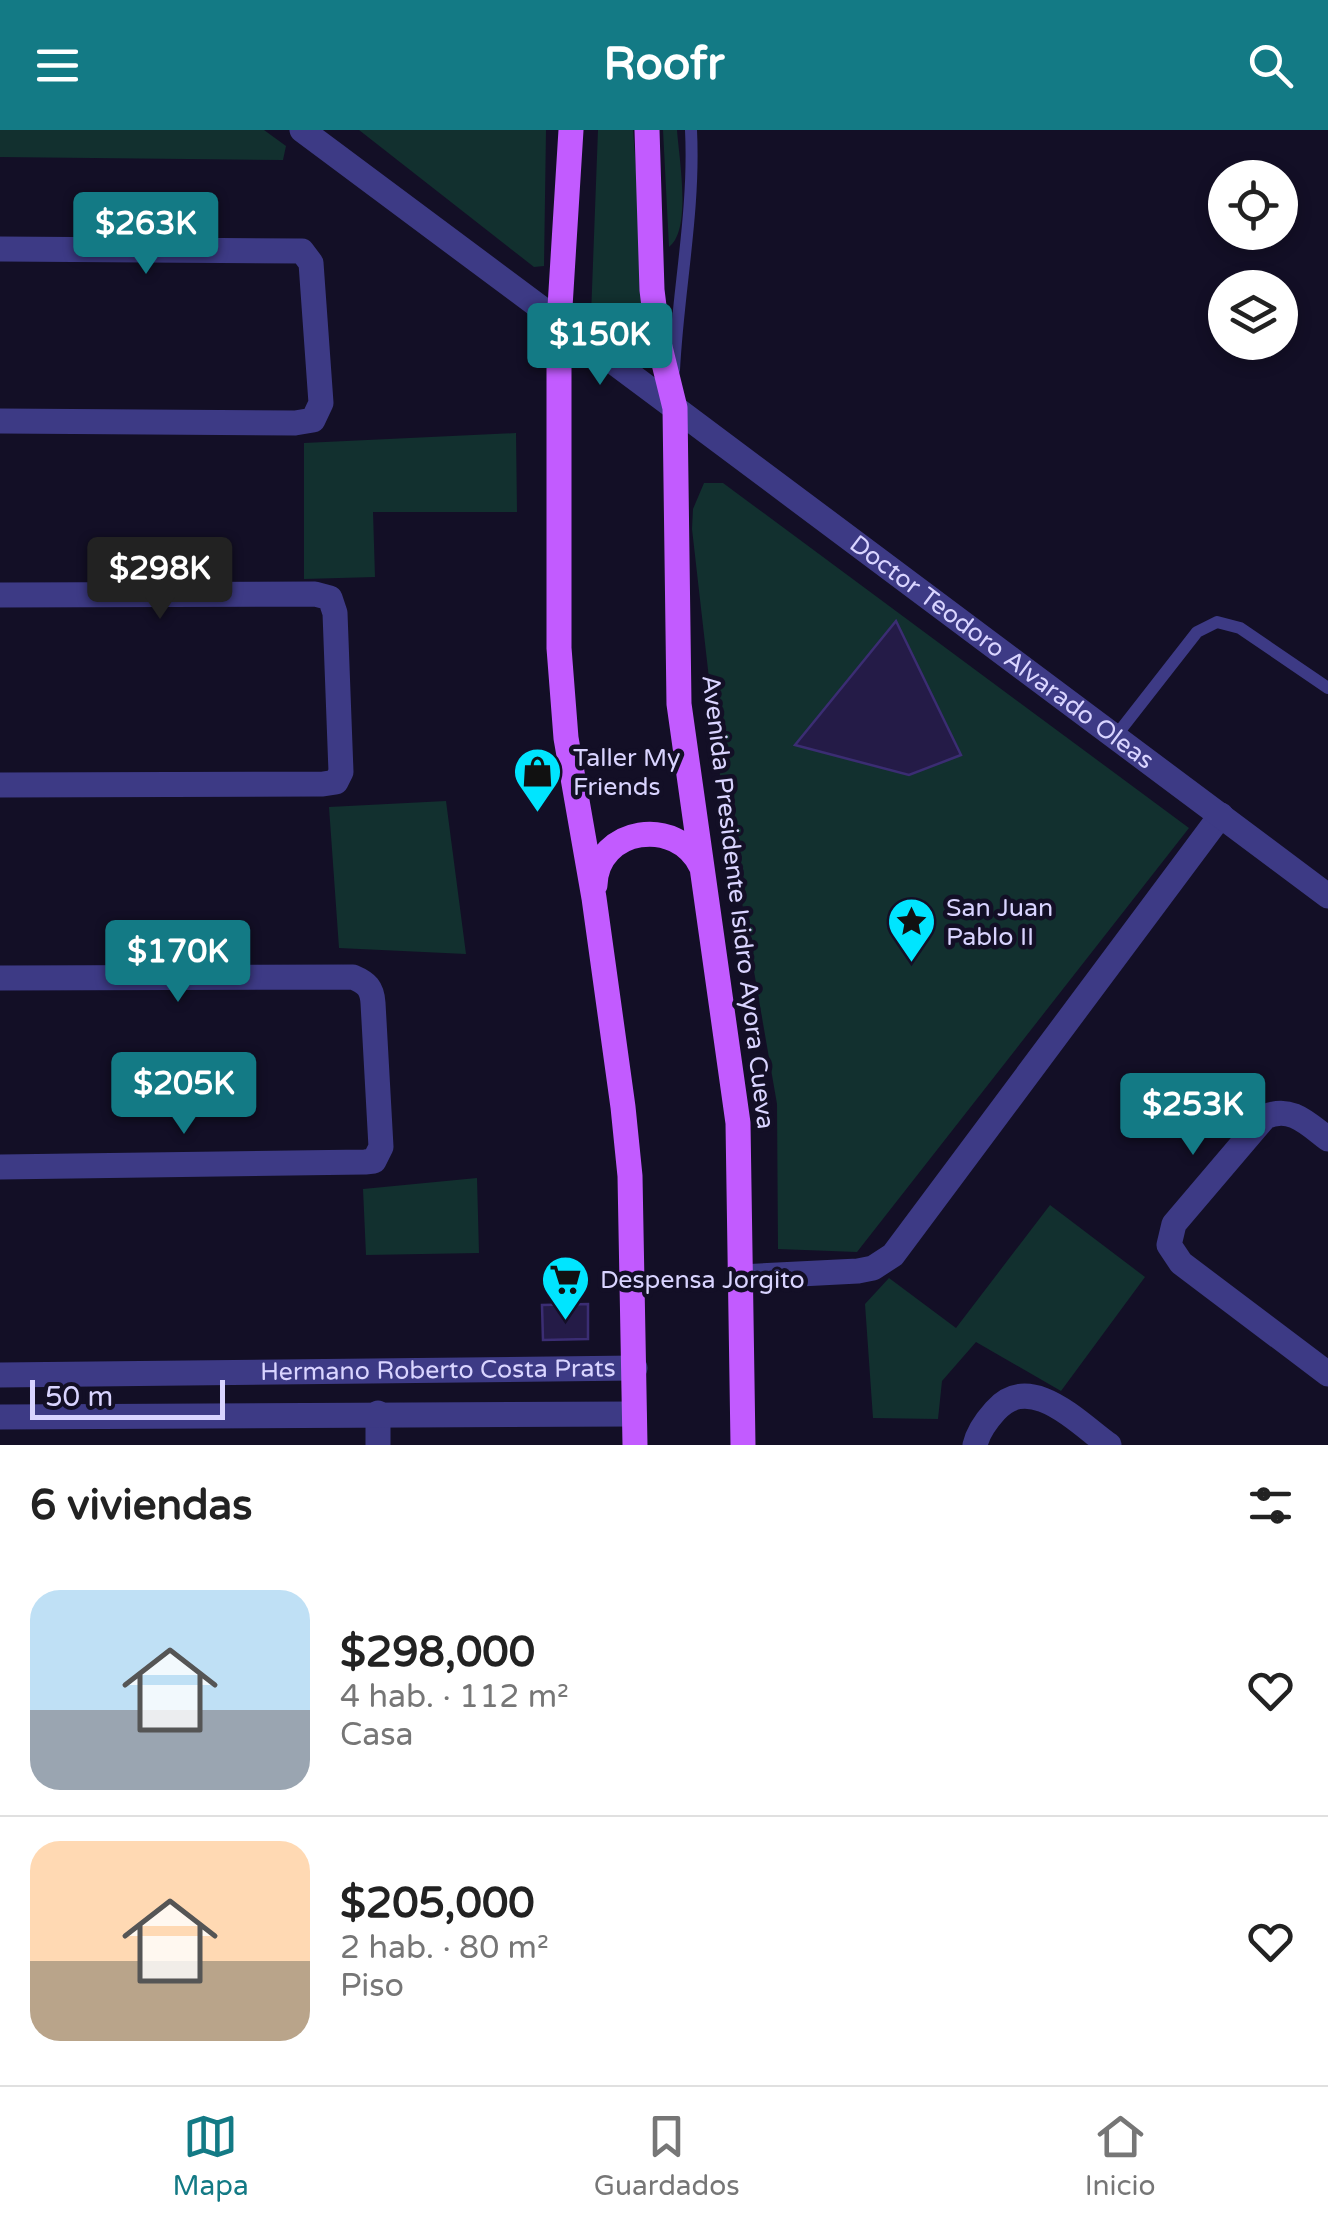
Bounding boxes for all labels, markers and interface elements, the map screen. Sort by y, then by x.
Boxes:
icon: menu [30,38,85,93]
text: Roofr [604,38,724,92]
icon: search [1243,38,1298,93]
map controls [1208,160,1298,360]
button: locate [1208,160,1298,250]
pin: $263K [76,192,216,277]
text: $263K [95,205,197,243]
button: layers [1208,270,1298,360]
pin: $150K [530,303,670,388]
text: $150K [549,316,651,354]
street label: Doctor Teodoro Alvarado Oleas [844,529,1160,776]
pin: $298K [90,537,230,622]
text: $298K [109,550,211,588]
street label: Avenida Presidente Isidro Ayora Cueva [695,673,781,1131]
place label: Taller My Friends [573,743,680,802]
shop icon: Taller My Friends [512,746,564,814]
place label: San Juan Pablo II [946,893,1053,952]
place icon: San Juan Pablo II [885,896,937,964]
pin: $170K [108,920,248,1005]
text: $170K [127,933,229,971]
pin: $205K [114,1052,254,1137]
text: $205K [133,1065,235,1103]
pin: $253K [1123,1073,1263,1158]
text: $253K [1142,1086,1244,1124]
supermarket icon: Despensa Jorgito [539,1254,591,1322]
place label: Despensa Jorgito [600,1265,805,1295]
street label: Hermano Roberto Costa Prats [260,1353,616,1387]
scale bar [30,1375,225,1420]
text: 50 m [45,1380,113,1414]
icon: filters [1243,1478,1298,1533]
text: 6 viviendas [30,1480,252,1531]
text: $298,000 [340,1627,535,1678]
icon: home [110,1630,230,1750]
icon: heart [1243,1663,1298,1718]
text: 4 hab. · 112 m² [340,1678,569,1716]
text: Casa [340,1716,414,1754]
text: $205,000 [340,1878,535,1929]
icon: home [110,1881,230,2001]
icon: heart [1243,1914,1298,1969]
text: 2 hab. · 80 m² [340,1929,549,1967]
text: Piso [340,1967,404,2005]
tab: Mapa [173,2109,249,2203]
tab: Guardados [594,2109,740,2203]
tab: Inicio [1085,2109,1155,2203]

